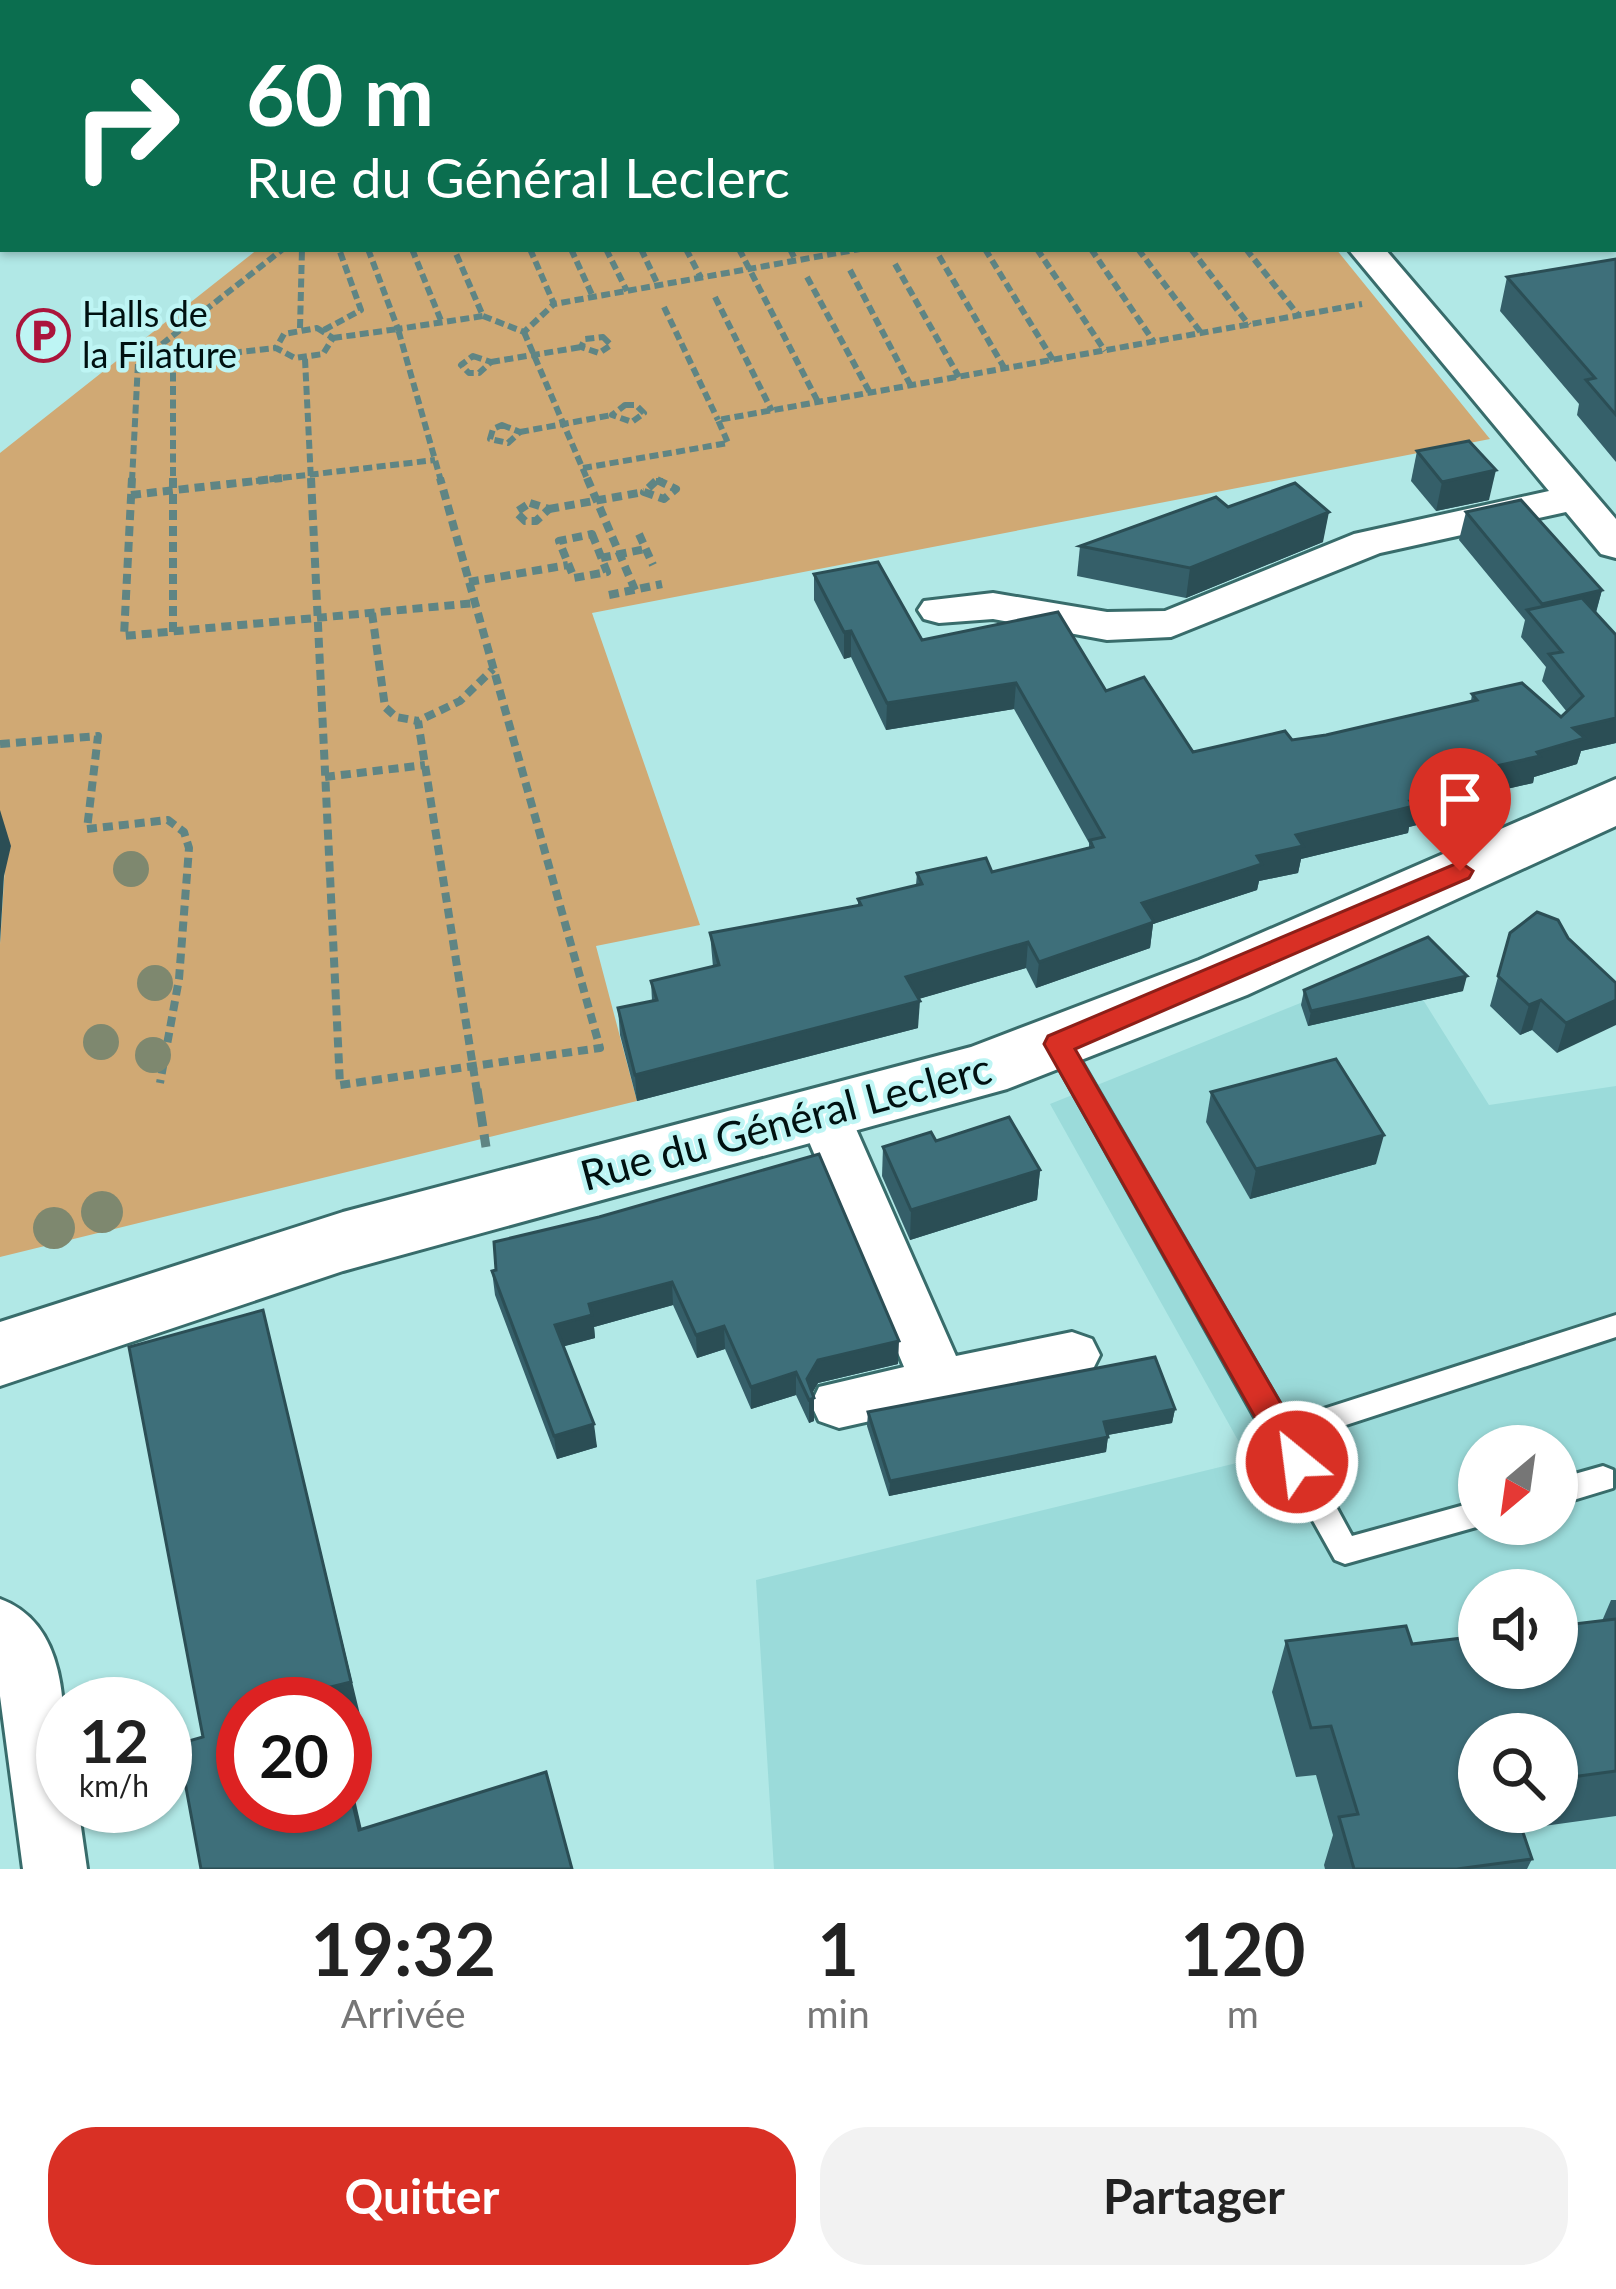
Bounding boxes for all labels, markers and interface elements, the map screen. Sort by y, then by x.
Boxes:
text: 60 m [246,43,434,144]
icon: right [48,48,204,204]
text: Rue du Général Leclerc [246,145,790,210]
place label: Halls de la Filature [82,291,237,376]
parking icon: Halls de la Filature [15,307,71,363]
pin [1409,748,1511,871]
icon: arrive [1427,766,1493,832]
street label: Rue du Général Leclerc [575,1042,997,1200]
position arrow [1234,1399,1360,1525]
north arrow [1458,1425,1578,1545]
map controls [1458,1425,1578,1833]
button: sound [1458,1569,1578,1689]
speed limit sign: 20 [216,1677,372,1833]
text: 12 [79,1704,149,1776]
button: search [1458,1713,1578,1833]
text: km/h [79,1767,149,1803]
text: 19:32 [310,1905,496,1991]
text: 1 [817,1905,859,1991]
text: 120 [1180,1905,1305,1991]
text: Arrivée [341,1990,466,2036]
text: min [807,1990,870,2036]
text: m [1227,1990,1259,2036]
button: Quitter [48,2127,796,2265]
button: Partager [820,2127,1568,2265]

